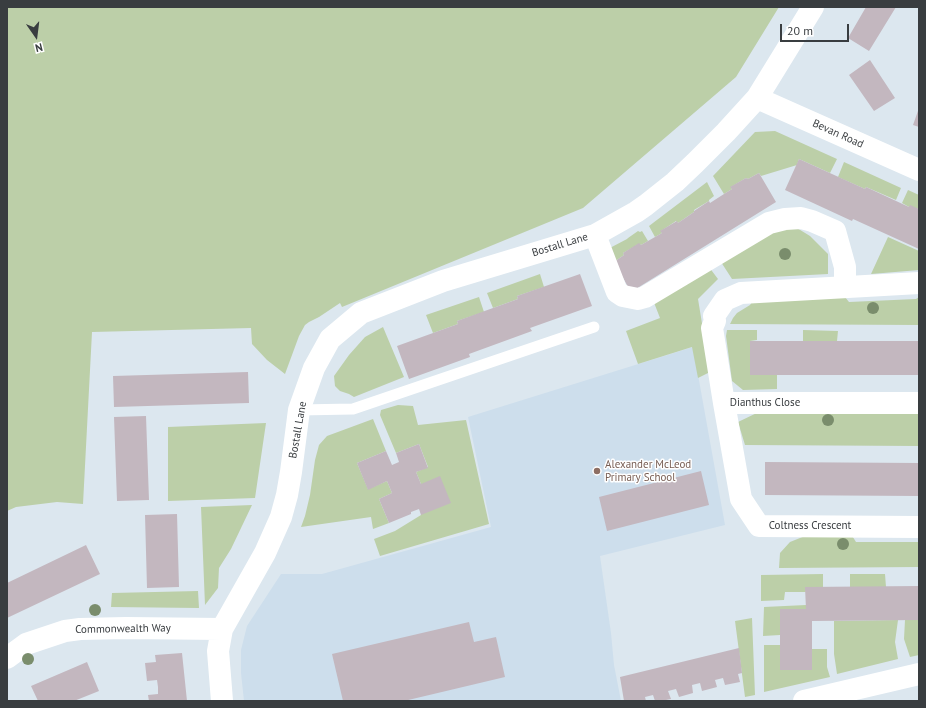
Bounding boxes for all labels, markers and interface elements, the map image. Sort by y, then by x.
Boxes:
north arrow [16,16,56,56]
scale bar [782,16,851,42]
text: 20 m [787,23,813,38]
text: N [34,40,44,55]
street label: Bevan Road [810,117,866,151]
street label: Bostall Lane [530,230,590,260]
street label: Dianthus Close [730,396,800,410]
street label: Bostall Lane [286,400,310,460]
place label: Alexander McLeod Primary School [605,458,691,484]
marker: Alexander McLeod Primary School [592,466,602,476]
street label: Coltness Crescent [769,519,851,533]
street label: Commonwealth Way [75,622,171,636]

